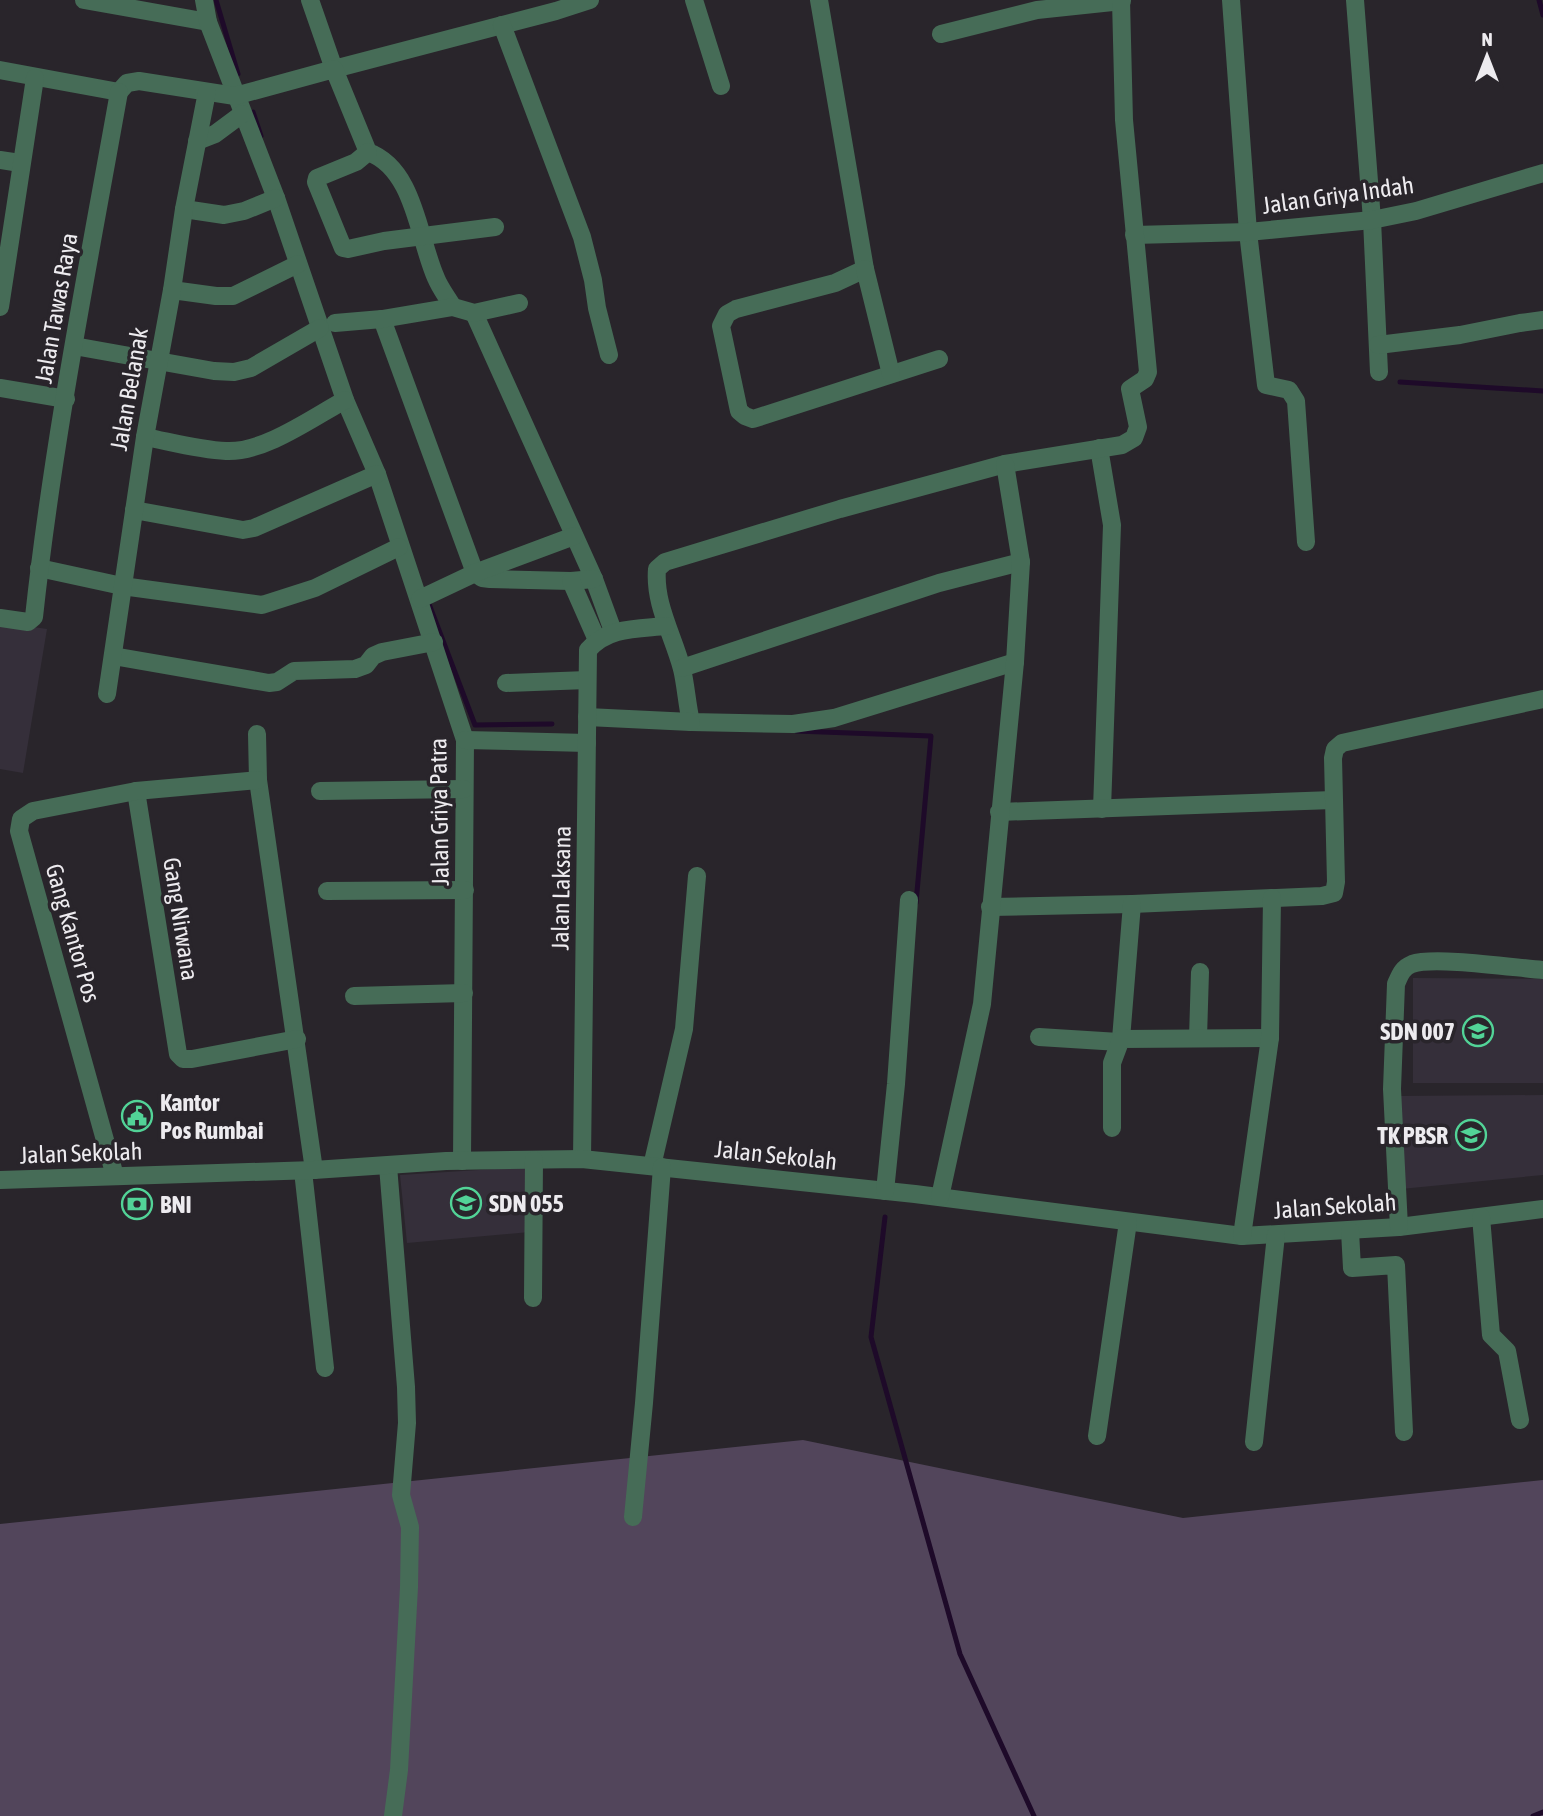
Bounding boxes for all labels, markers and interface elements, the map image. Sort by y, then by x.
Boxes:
north arrow [1452,21,1522,91]
text: N [1481,28,1493,50]
street label: Jalan Griya Indah [1261,171,1415,219]
street label: Jalan Tawas Raya [29,231,83,385]
street label: Jalan Belanak [105,325,153,453]
street label: Jalan Griya Patra [424,738,454,886]
street label: Jalan Laksana [546,825,576,951]
street label: Gang Nirwana [158,856,204,982]
street label: Gang Kantor Pos [40,861,106,1005]
school or university icon: SDN 007 [1461,1014,1495,1048]
place label: SDN 007 [1380,1018,1455,1045]
place label: Kantor Pos Rumbai [160,1089,264,1144]
public building icon: Kantor Pos Rumbai [120,1099,154,1133]
school or university icon: TK PBSR [1454,1118,1488,1152]
place label: TK PBSR [1377,1122,1448,1149]
street label: Jalan Sekolah [714,1135,838,1175]
street label: Jalan Sekolah [19,1137,143,1169]
school or university icon: SDN 055 [449,1186,483,1220]
bank icon: BNI [120,1187,154,1221]
street label: Jalan Sekolah [1273,1188,1397,1224]
place label: SDN 055 [489,1190,564,1217]
place label: BNI [160,1191,192,1218]

